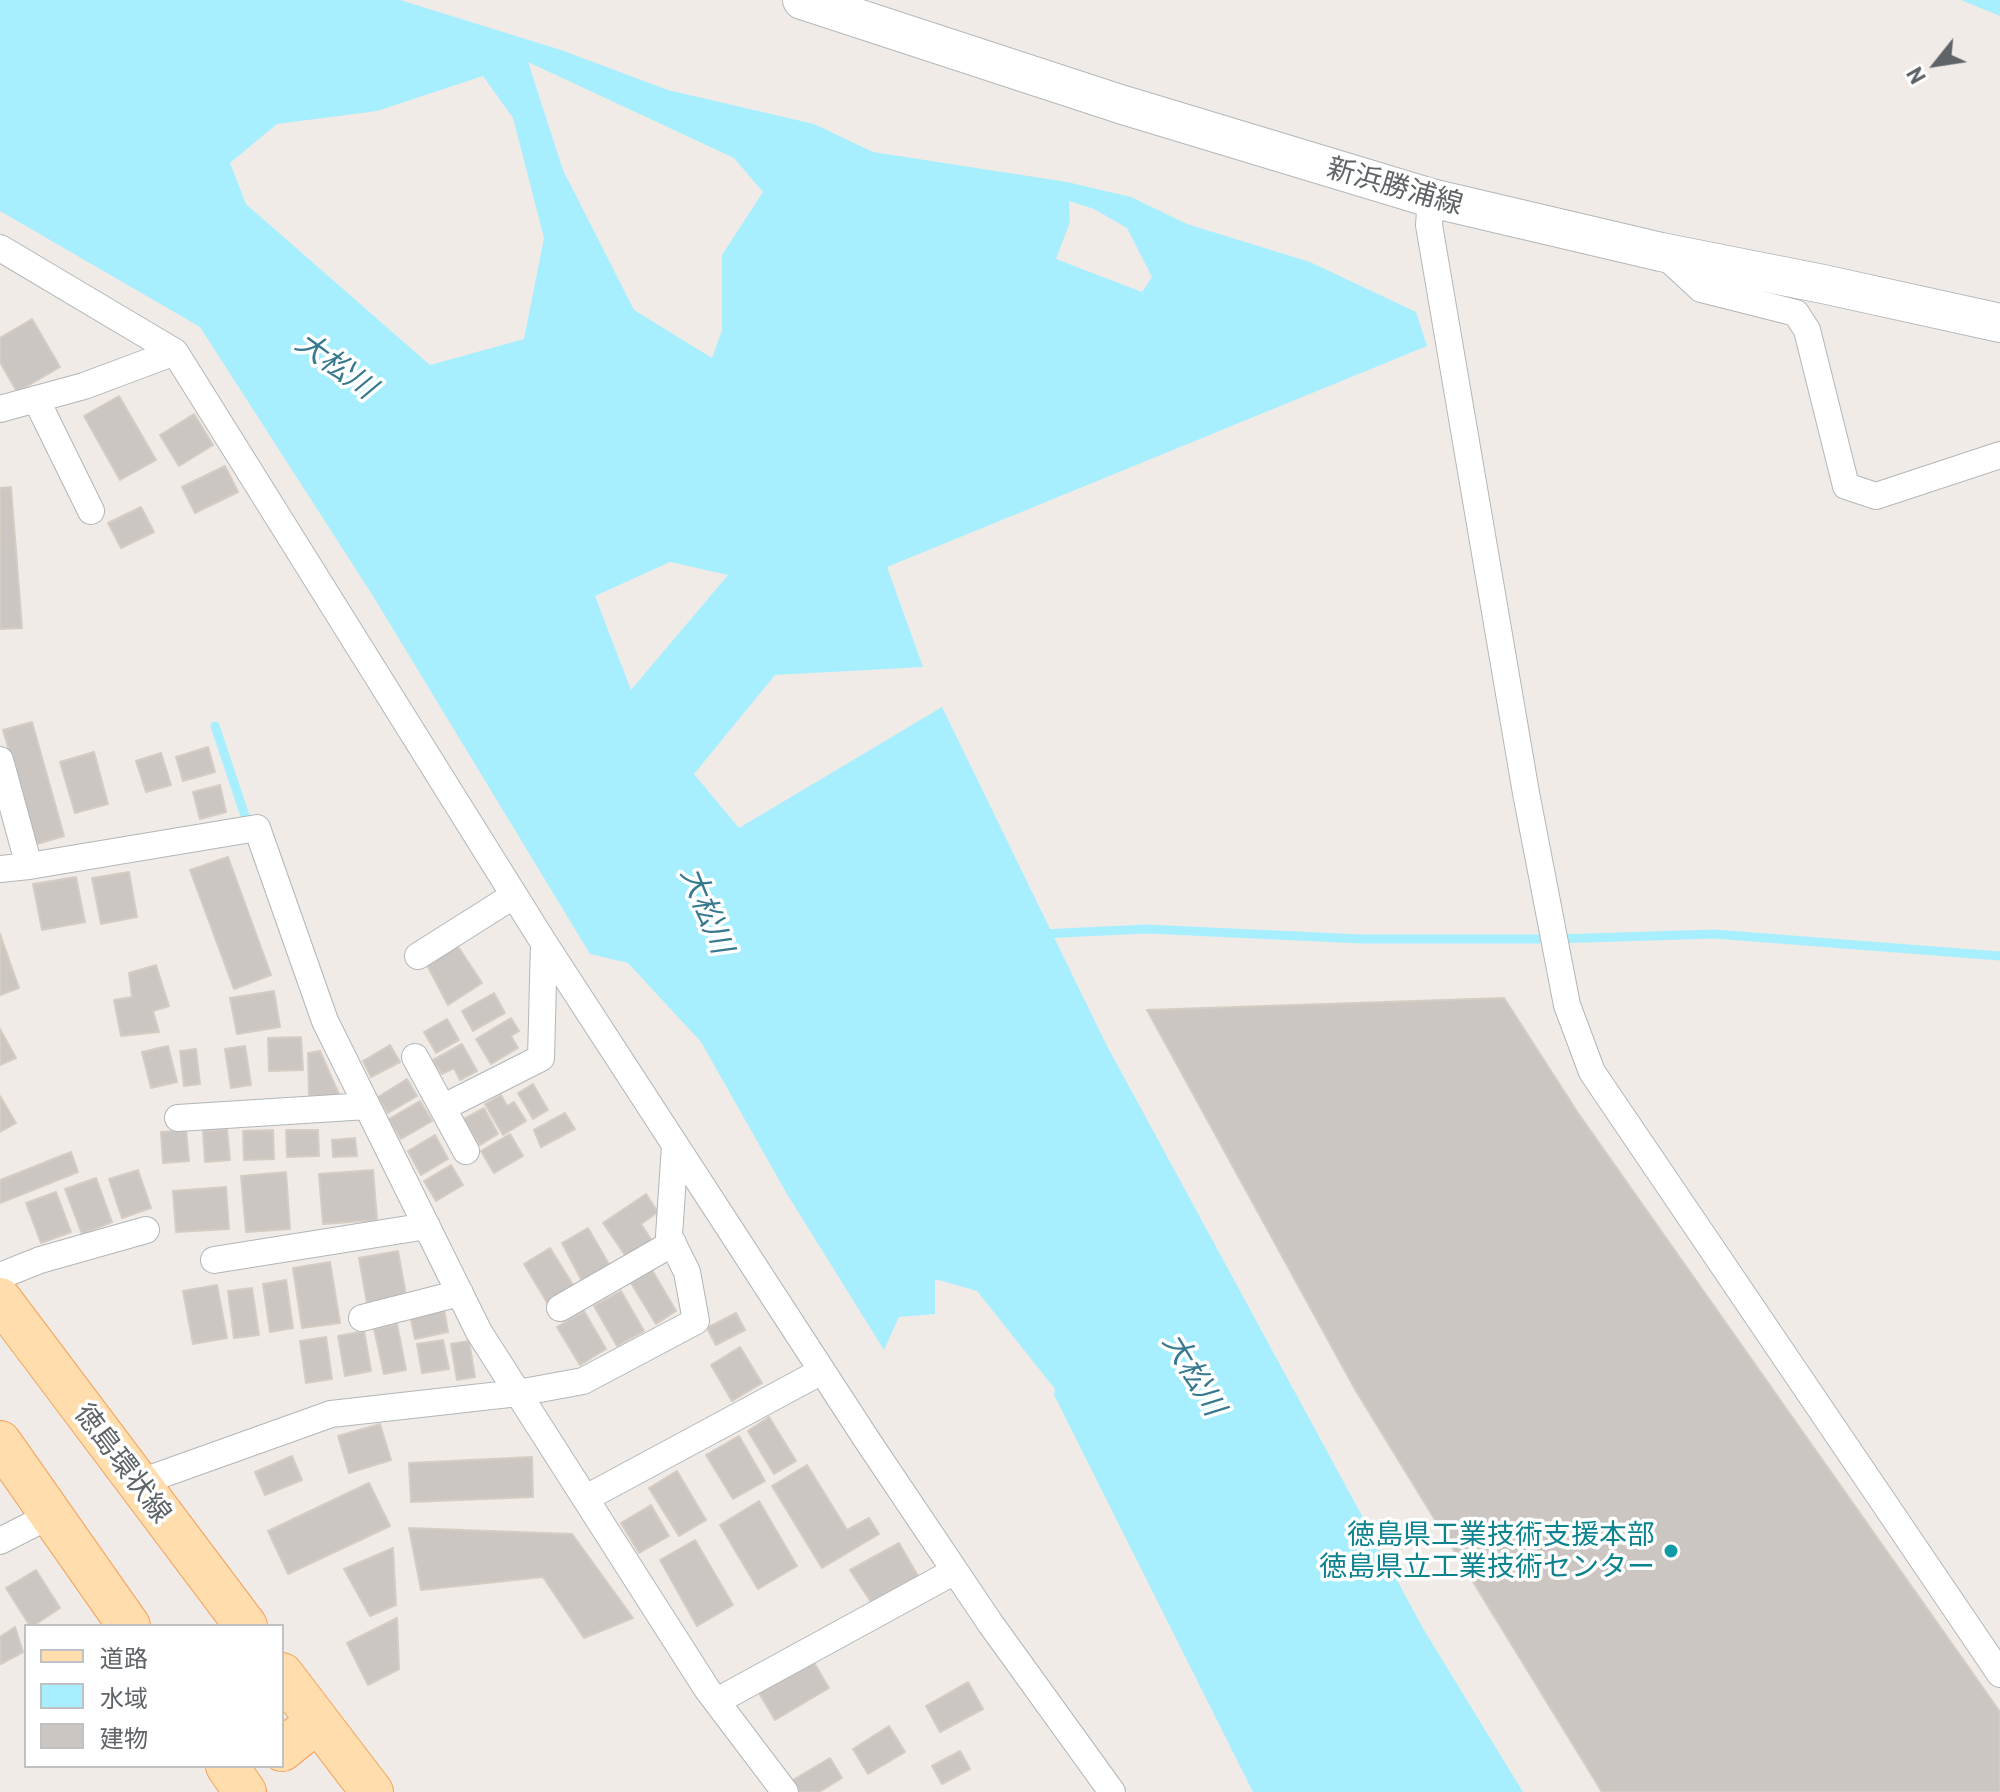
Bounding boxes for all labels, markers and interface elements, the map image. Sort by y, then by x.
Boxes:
north arrow [1896,24,1976,104]
text: N [1900,63,1930,89]
street label: 新浜勝浦線 [1323,151,1467,221]
water label: 大松川 [289,324,383,406]
water label: 大松川 [673,862,741,958]
water label: 大松川 [1155,1326,1233,1422]
street label: 徳島環状線 [67,1397,179,1529]
place label: 徳島県工業技術支援本部 徳島県立工業技術センター [1319,1518,1655,1584]
marker: 徳島県工業技術支援本部 徳島県立工業技術センター [1662,1542,1680,1560]
legend [24,1624,284,1768]
text: 道路 [100,1643,148,1672]
text: 水域 [100,1683,148,1712]
text: 建物 [100,1723,148,1752]

